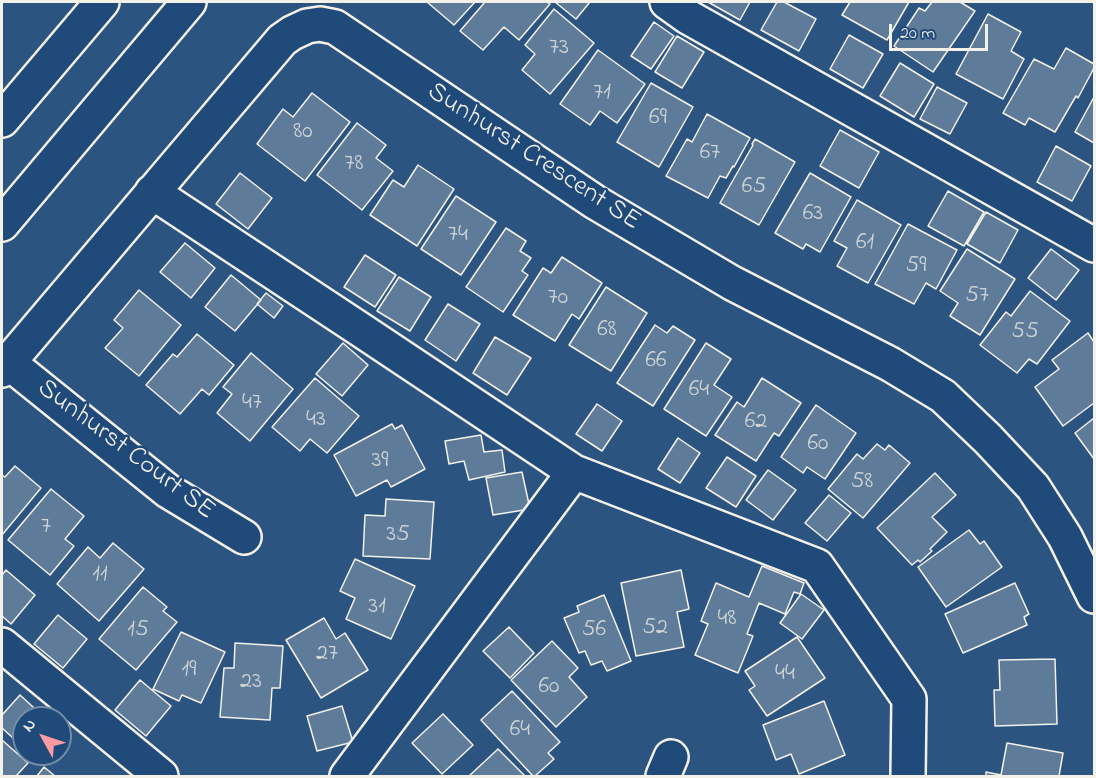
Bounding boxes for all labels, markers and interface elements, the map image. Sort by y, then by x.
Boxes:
scale bar [892,12,991,50]
text: 20 m [900,21,935,47]
house number: 73 [549,35,569,63]
street label: Sunhurst Crescent SE [420,77,646,239]
house number: 71 [593,80,611,108]
house number: 69 [649,105,667,133]
house number: 80 [293,119,313,147]
house number: 67 [700,140,720,168]
house number: 78 [345,151,363,179]
house number: 65 [742,174,766,202]
house number: 63 [803,201,823,229]
house number: 74 [448,222,468,250]
house number: 61 [856,230,874,258]
house number: 59 [906,253,926,281]
house number: 57 [965,283,989,311]
house number: 70 [548,285,568,313]
house number: 68 [597,317,617,345]
house number: 55 [1011,319,1039,347]
house number: 66 [645,348,667,376]
street label: Sunhurst Court SE [30,374,220,528]
house number: 64 [689,377,709,405]
house number: 47 [242,390,262,418]
house number: 43 [306,407,326,435]
house number: 62 [745,409,767,437]
house number: 60 [808,431,828,459]
house number: 39 [371,448,389,476]
house number: 58 [851,469,873,497]
house number: 7 [41,514,51,542]
house number: 35 [386,522,410,550]
house number: 11 [92,562,108,590]
house number: 31 [368,594,386,622]
house number: 48 [718,606,736,634]
house number: 52 [642,615,668,643]
house number: 15 [127,617,149,645]
house number: 56 [582,617,606,645]
house number: 27 [316,641,338,669]
house number: 19 [182,657,196,685]
house number: 44 [775,661,795,689]
house number: 23 [240,669,262,697]
house number: 60 [539,674,559,702]
north arrow [12,706,72,766]
text: N [17,714,42,738]
house number: 64 [510,717,530,745]

